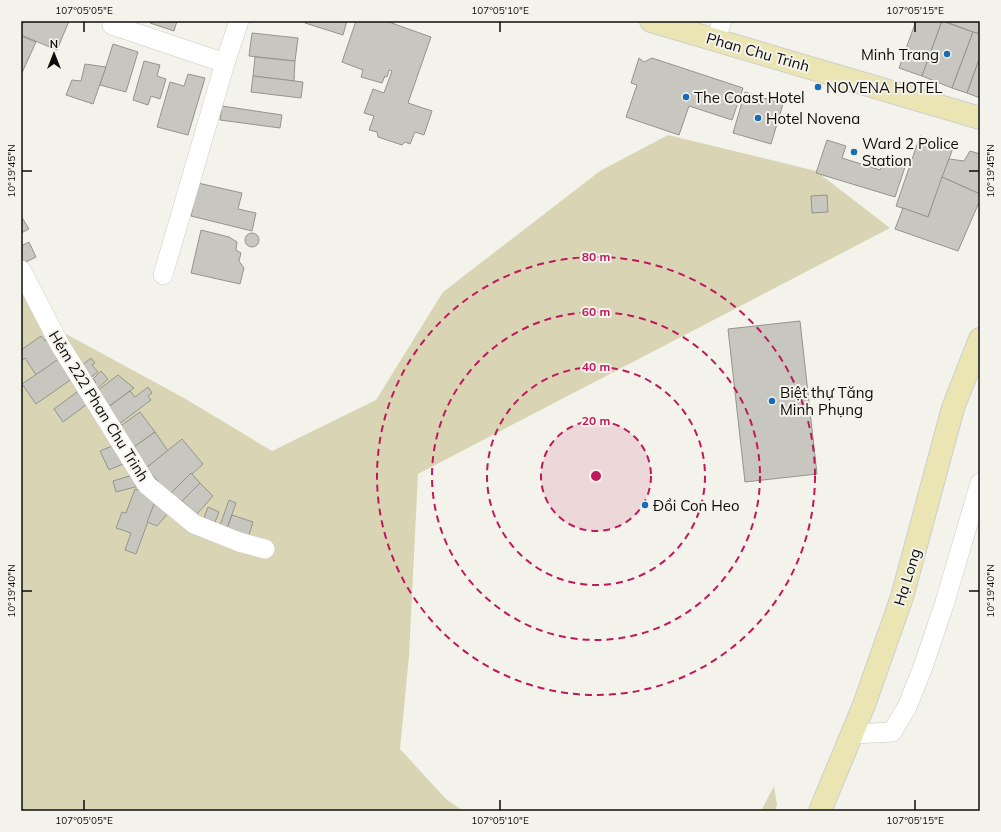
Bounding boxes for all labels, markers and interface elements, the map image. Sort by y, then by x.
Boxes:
text: 107°05'05"E [55,4,113,17]
text: 107°05'10"E [471,4,529,17]
text: 107°05'15"E [886,4,944,17]
street label: Phan Chu Trinh [704,28,812,76]
north arrow [34,34,74,74]
text: N [50,37,58,51]
place label: Minh Trang [861,45,939,64]
marker: Minh Trang [942,49,952,59]
place label: NOVENA HOTEL [826,78,942,97]
marker: NOVENA HOTEL [813,82,823,92]
place label: The Coast Hotel [694,88,805,107]
marker: The Coast Hotel [681,92,691,102]
place label: Hotel Novena [766,109,860,128]
marker: Hotel Novena [753,113,763,123]
place label: Ward 2 Police Station [862,134,959,170]
text: 10°19'45"N [5,144,18,198]
text: 10°19'45"N [984,144,997,198]
marker: Ward 2 Police Station [849,147,859,157]
text: 80 m [582,249,610,264]
text: 60 m [582,304,610,319]
street label: Hẻm 222 Phan Chu Trinh [45,327,153,485]
text: 40 m [582,359,610,374]
place label: Biệt thự Tăng Minh Phụng [780,383,874,419]
marker: Biệt thự Tăng Minh Phụng [767,396,777,406]
text: 20 m [582,413,610,428]
centre of rings [589,469,603,483]
place label: Đồi Con Heo [653,496,739,515]
marker: Đồi Con Heo [640,500,650,510]
street label: Hạ Long [889,546,925,608]
text: 10°19'40"N [5,564,18,618]
text: 10°19'40"N [984,564,997,618]
text: 107°05'05"E [55,814,113,827]
text: 107°05'10"E [471,814,529,827]
text: 107°05'15"E [886,814,944,827]

